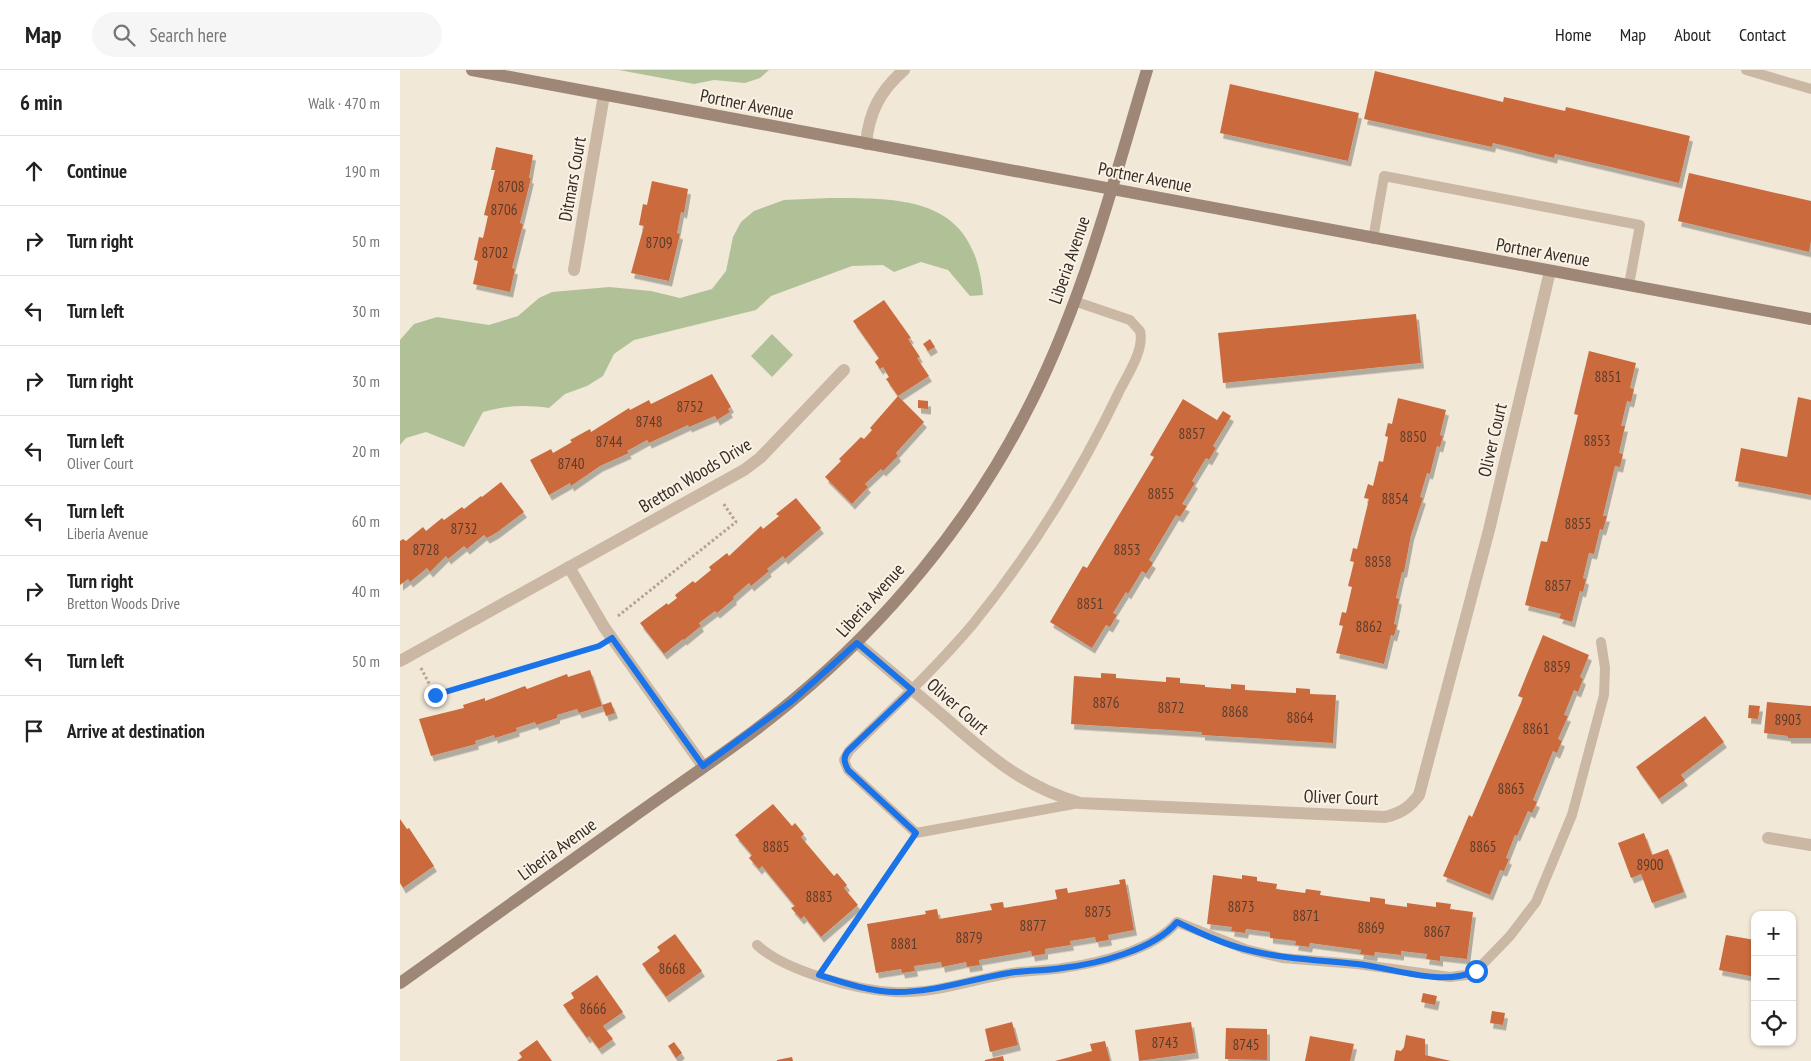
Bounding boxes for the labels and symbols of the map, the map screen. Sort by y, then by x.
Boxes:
street label: Portner Avenue [698,84,796,124]
street label: Ditmars Court [553,135,591,223]
street label: Portner Avenue [1096,157,1194,197]
house number: 8708 [497,177,525,196]
house number: 8706 [490,200,518,219]
street label: Liberia Avenue [1043,213,1095,307]
street label: Portner Avenue [1494,232,1592,272]
house number: 8709 [645,233,673,252]
house number: 8702 [481,243,509,262]
house number: 8851 [1594,367,1622,386]
house number: 8752 [676,397,704,416]
street label: Oliver Court [1472,401,1512,479]
house number: 8748 [635,412,663,431]
house number: 8857 [1178,424,1206,443]
house number: 8850 [1399,427,1427,446]
house number: 8853 [1583,431,1611,450]
house number: 8744 [595,432,623,451]
street label: Bretton Woods Drive [635,432,755,518]
house number: 8740 [557,454,585,473]
house number: 8855 [1147,484,1175,503]
house number: 8854 [1381,489,1409,508]
house number: 8855 [1564,514,1592,533]
house number: 8732 [450,519,478,538]
house number: 8728 [412,540,440,559]
house number: 8853 [1113,540,1141,559]
house number: 8858 [1364,552,1392,571]
street label: Liberia Avenue [831,558,909,642]
house number: 8857 [1544,576,1572,595]
house number: 8851 [1076,594,1104,613]
house number: 8862 [1355,617,1383,636]
house number: 8859 [1543,657,1571,676]
street label: Oliver Court [922,673,994,739]
route end [424,684,447,707]
house number: 8876 [1092,693,1120,712]
house number: 8872 [1157,698,1185,717]
house number: 8868 [1221,702,1249,721]
house number: 8864 [1286,708,1314,727]
house number: 8903 [1774,710,1802,729]
house number: 8861 [1522,719,1550,738]
house number: 8863 [1497,779,1525,798]
street label: Oliver Court [1303,784,1379,810]
street label: Liberia Avenue [513,813,601,885]
house number: 8885 [762,837,790,856]
house number: 8865 [1469,837,1497,856]
house number: 8900 [1636,855,1664,874]
house number: 8883 [805,887,833,906]
house number: 8873 [1227,897,1255,916]
house number: 8875 [1084,902,1112,921]
house number: 8871 [1292,906,1320,925]
house number: 8877 [1019,916,1047,935]
house number: 8869 [1357,918,1385,937]
house number: 8867 [1423,922,1451,941]
house number: 8879 [955,928,983,947]
house number: 8881 [890,934,918,953]
house number: 8668 [658,959,686,978]
route start [1465,960,1488,983]
house number: 8666 [579,999,607,1018]
house number: 8743 [1151,1033,1179,1052]
house number: 8745 [1232,1035,1260,1054]

